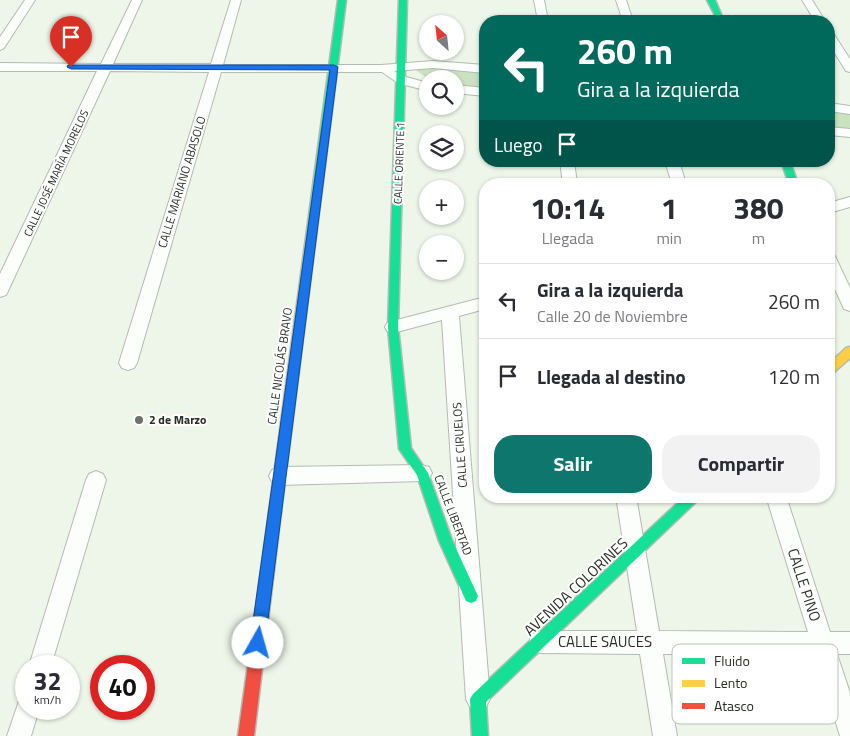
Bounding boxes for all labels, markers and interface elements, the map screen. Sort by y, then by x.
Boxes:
north arrow [419,15,464,60]
map controls [419,15,464,280]
pin [50,16,92,67]
icon: arrive [57,23,85,51]
text: 260 m [577,24,673,78]
icon: left [494,35,559,100]
button: search [419,70,464,115]
text: Gira a la izquierda [577,72,740,106]
street label: CALLE JOSÉ MARÍA MORELOS [20,107,93,239]
street label: CALLE MARIANO ABASOLO [152,113,211,250]
street label: CALLE ORIENTE 1 [390,122,408,204]
button: layers [419,125,464,170]
text: Luego [494,130,543,159]
icon: arrive [553,130,581,158]
button: + [419,180,464,225]
text: 10:14 [530,185,605,231]
text: 1 [661,185,678,231]
text: 380 [733,185,784,231]
text: Llegada [542,226,594,250]
text: min [656,226,682,250]
text: m [752,226,765,250]
button: − [419,235,464,280]
text: Gira a la izquierda [537,275,684,304]
icon: left [494,287,522,315]
text: 260 m [768,287,820,316]
text: Calle 20 de Noviembre [537,304,688,328]
street label: CALLE NICOLÁS BRAVO [262,306,297,426]
icon: arrive [494,362,522,390]
text: Llegada al destino [537,362,686,391]
text: 120 m [768,362,820,391]
street label: CALLE CIRUELOS [447,402,472,488]
place label: 2 de Marzo [149,410,206,429]
marker: 2 de Marzo [133,414,145,426]
button: Salir [494,435,652,493]
button: Compartir [662,435,820,493]
street label: CALLE LIBERTAD [429,472,478,558]
street label: AVENIDA COLORINES [518,532,633,641]
street label: CALLE PINO [782,545,827,624]
position arrow [231,616,283,668]
street label: CALLE SAUCES [558,630,652,653]
legend [672,644,838,724]
text: Fluido [714,650,750,671]
speed limit sign: 40 [90,655,155,720]
text: 32 [33,662,62,700]
text: Lento [714,672,748,693]
text: km/h [34,690,61,709]
text: Atasco [714,695,754,716]

